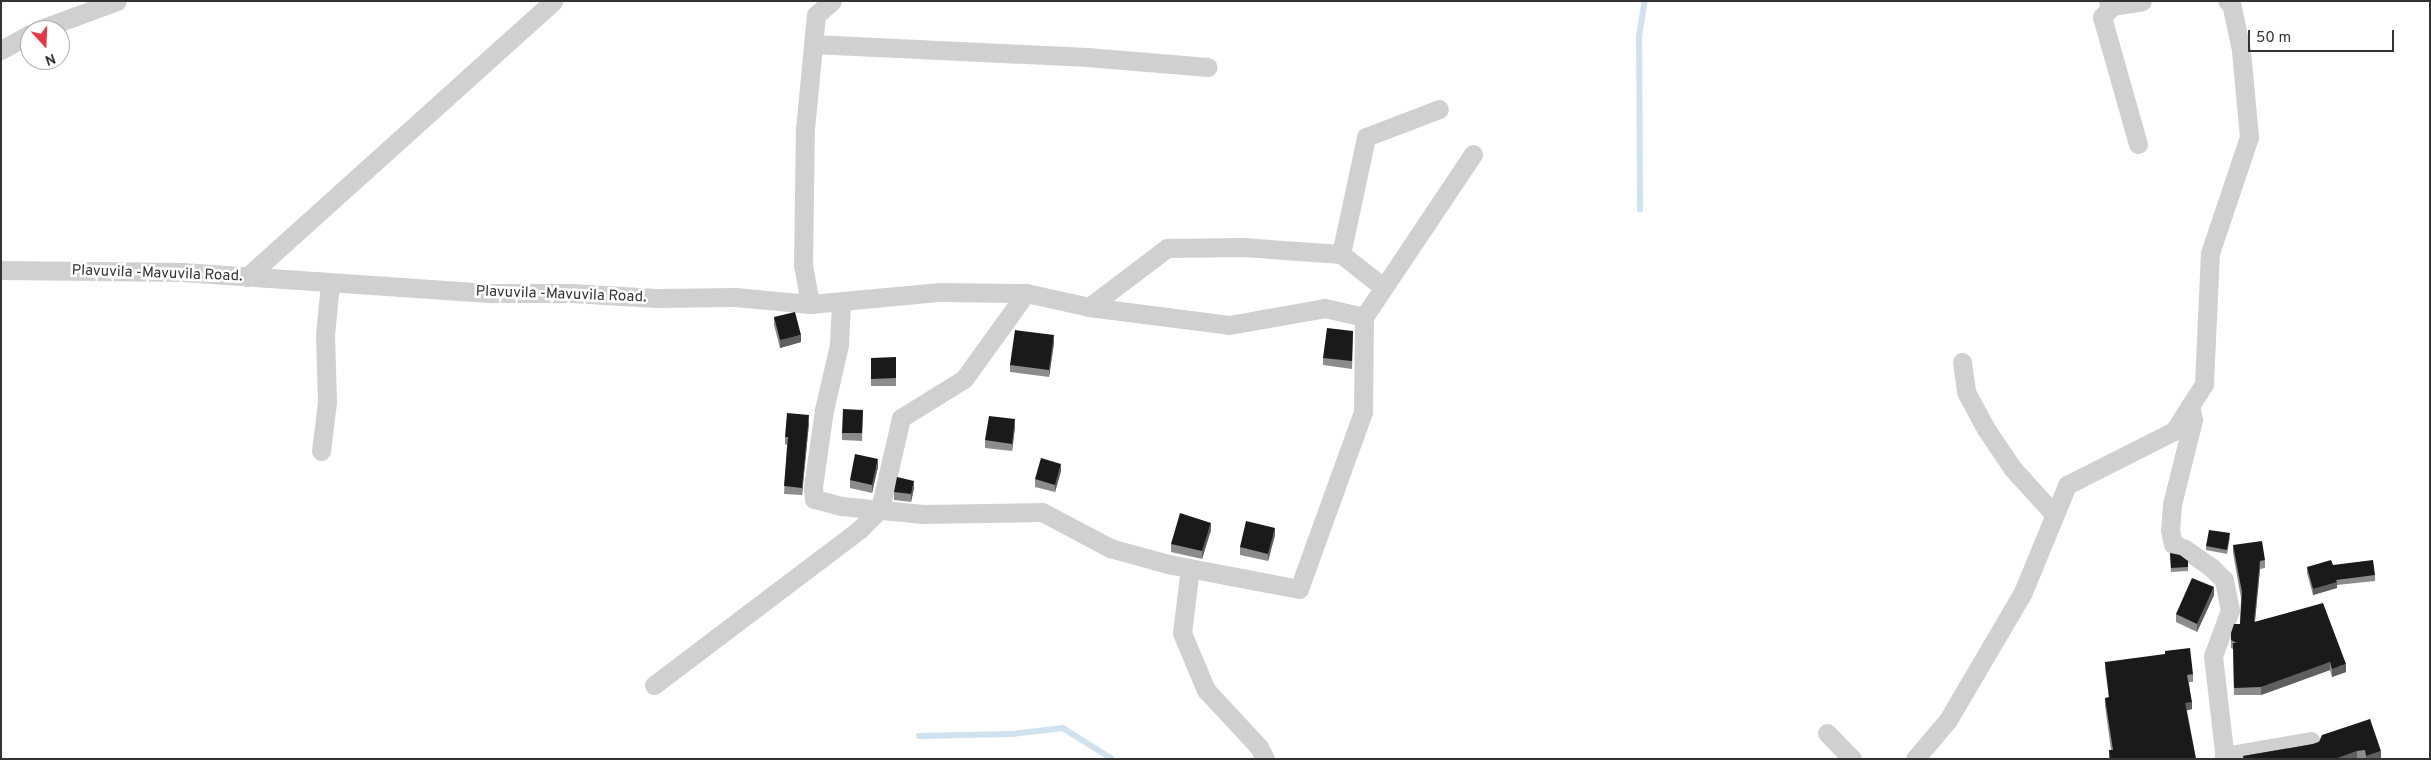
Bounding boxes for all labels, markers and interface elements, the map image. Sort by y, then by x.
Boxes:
north arrow [20,20,70,70]
scale bar [2251,20,2397,52]
text: 50 m [2256,29,2291,48]
text: N [42,49,58,68]
street label: Plavuvila -Mavuvila Road. [71,262,243,286]
street label: Plavuvila -Mavuvila Road. [475,283,647,307]

